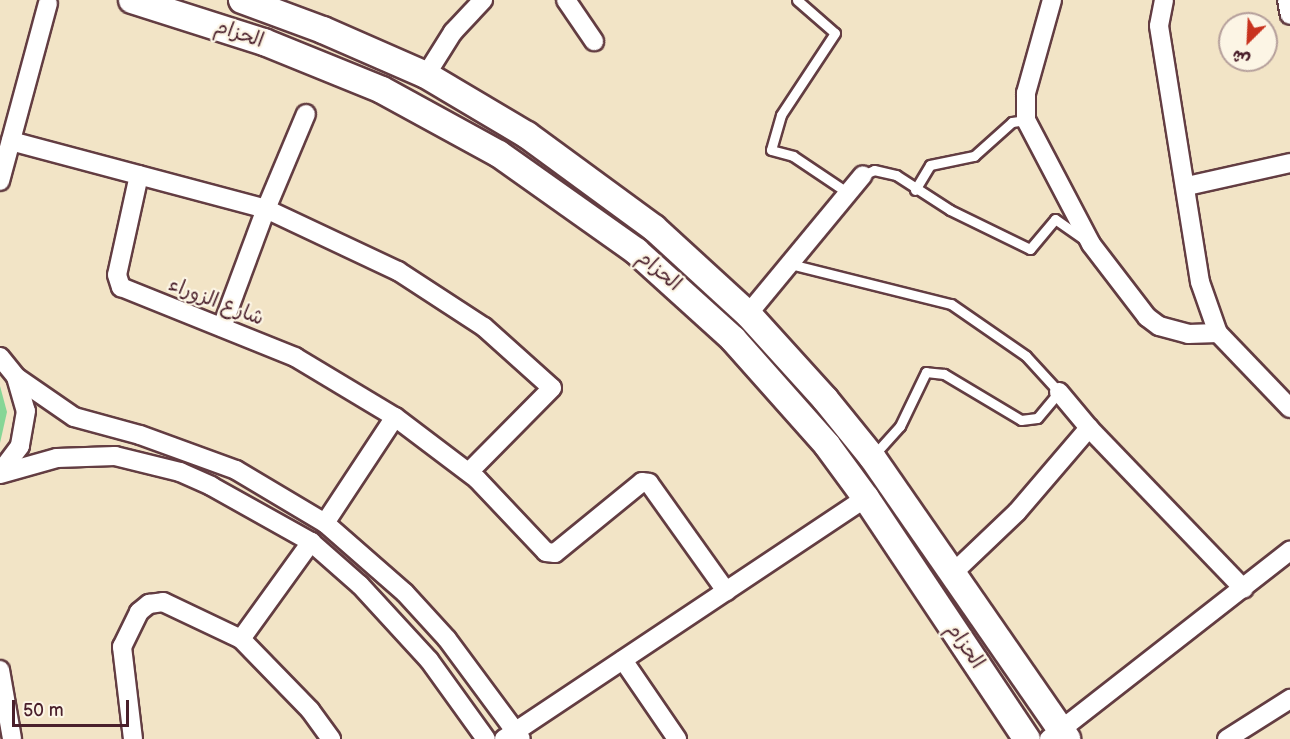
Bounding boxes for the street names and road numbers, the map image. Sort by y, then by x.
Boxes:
street label: الحزام [211,15,267,53]
street label: الحزام [632,246,686,296]
street label: شارع الزوراء [165,273,267,331]
street label: الحزام [941,619,989,673]

